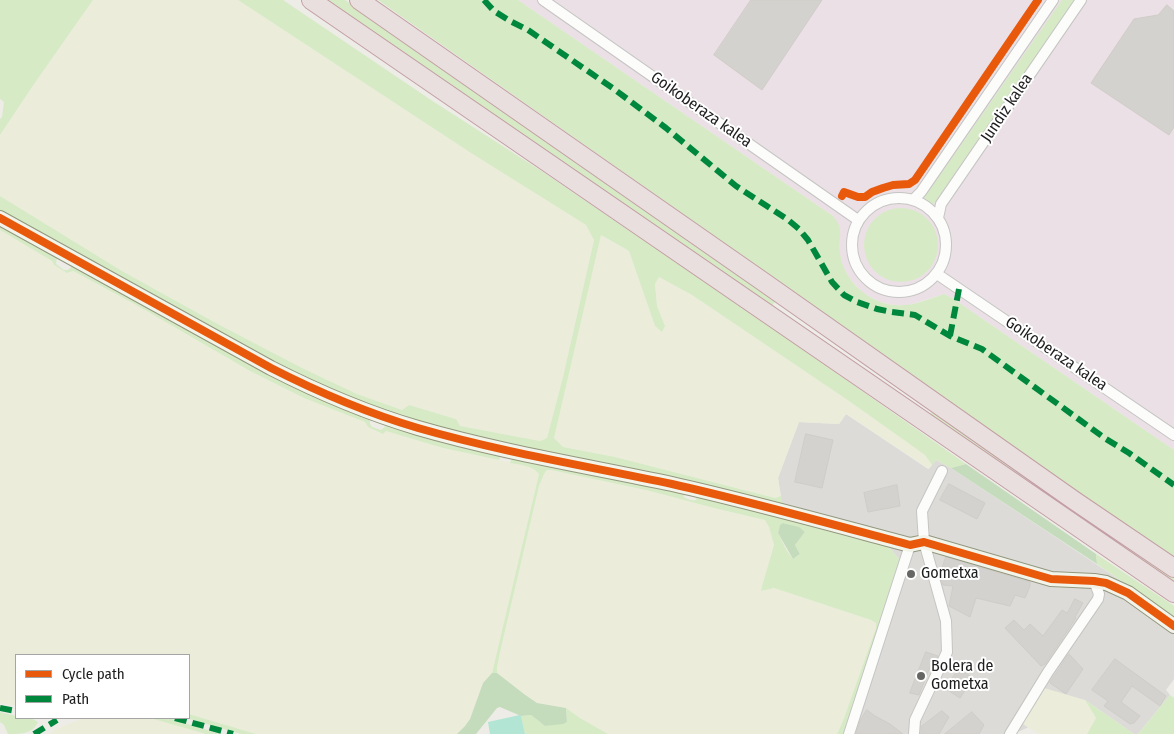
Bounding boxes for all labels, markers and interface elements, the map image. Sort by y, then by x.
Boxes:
street label: Goikoberaza kalea [647,68,755,152]
street label: Jundiz kalea [977,70,1037,146]
street label: Goikoberaza kalea [1001,313,1111,395]
place label: Gometxa [921,564,979,584]
marker: Gometxa [905,568,917,580]
legend [15,654,190,719]
place label: Bolera de Gometxa [931,657,993,695]
text: Cycle path [62,665,125,683]
marker: Bolera de Gometxa [915,670,927,682]
text: Path [62,690,89,708]

